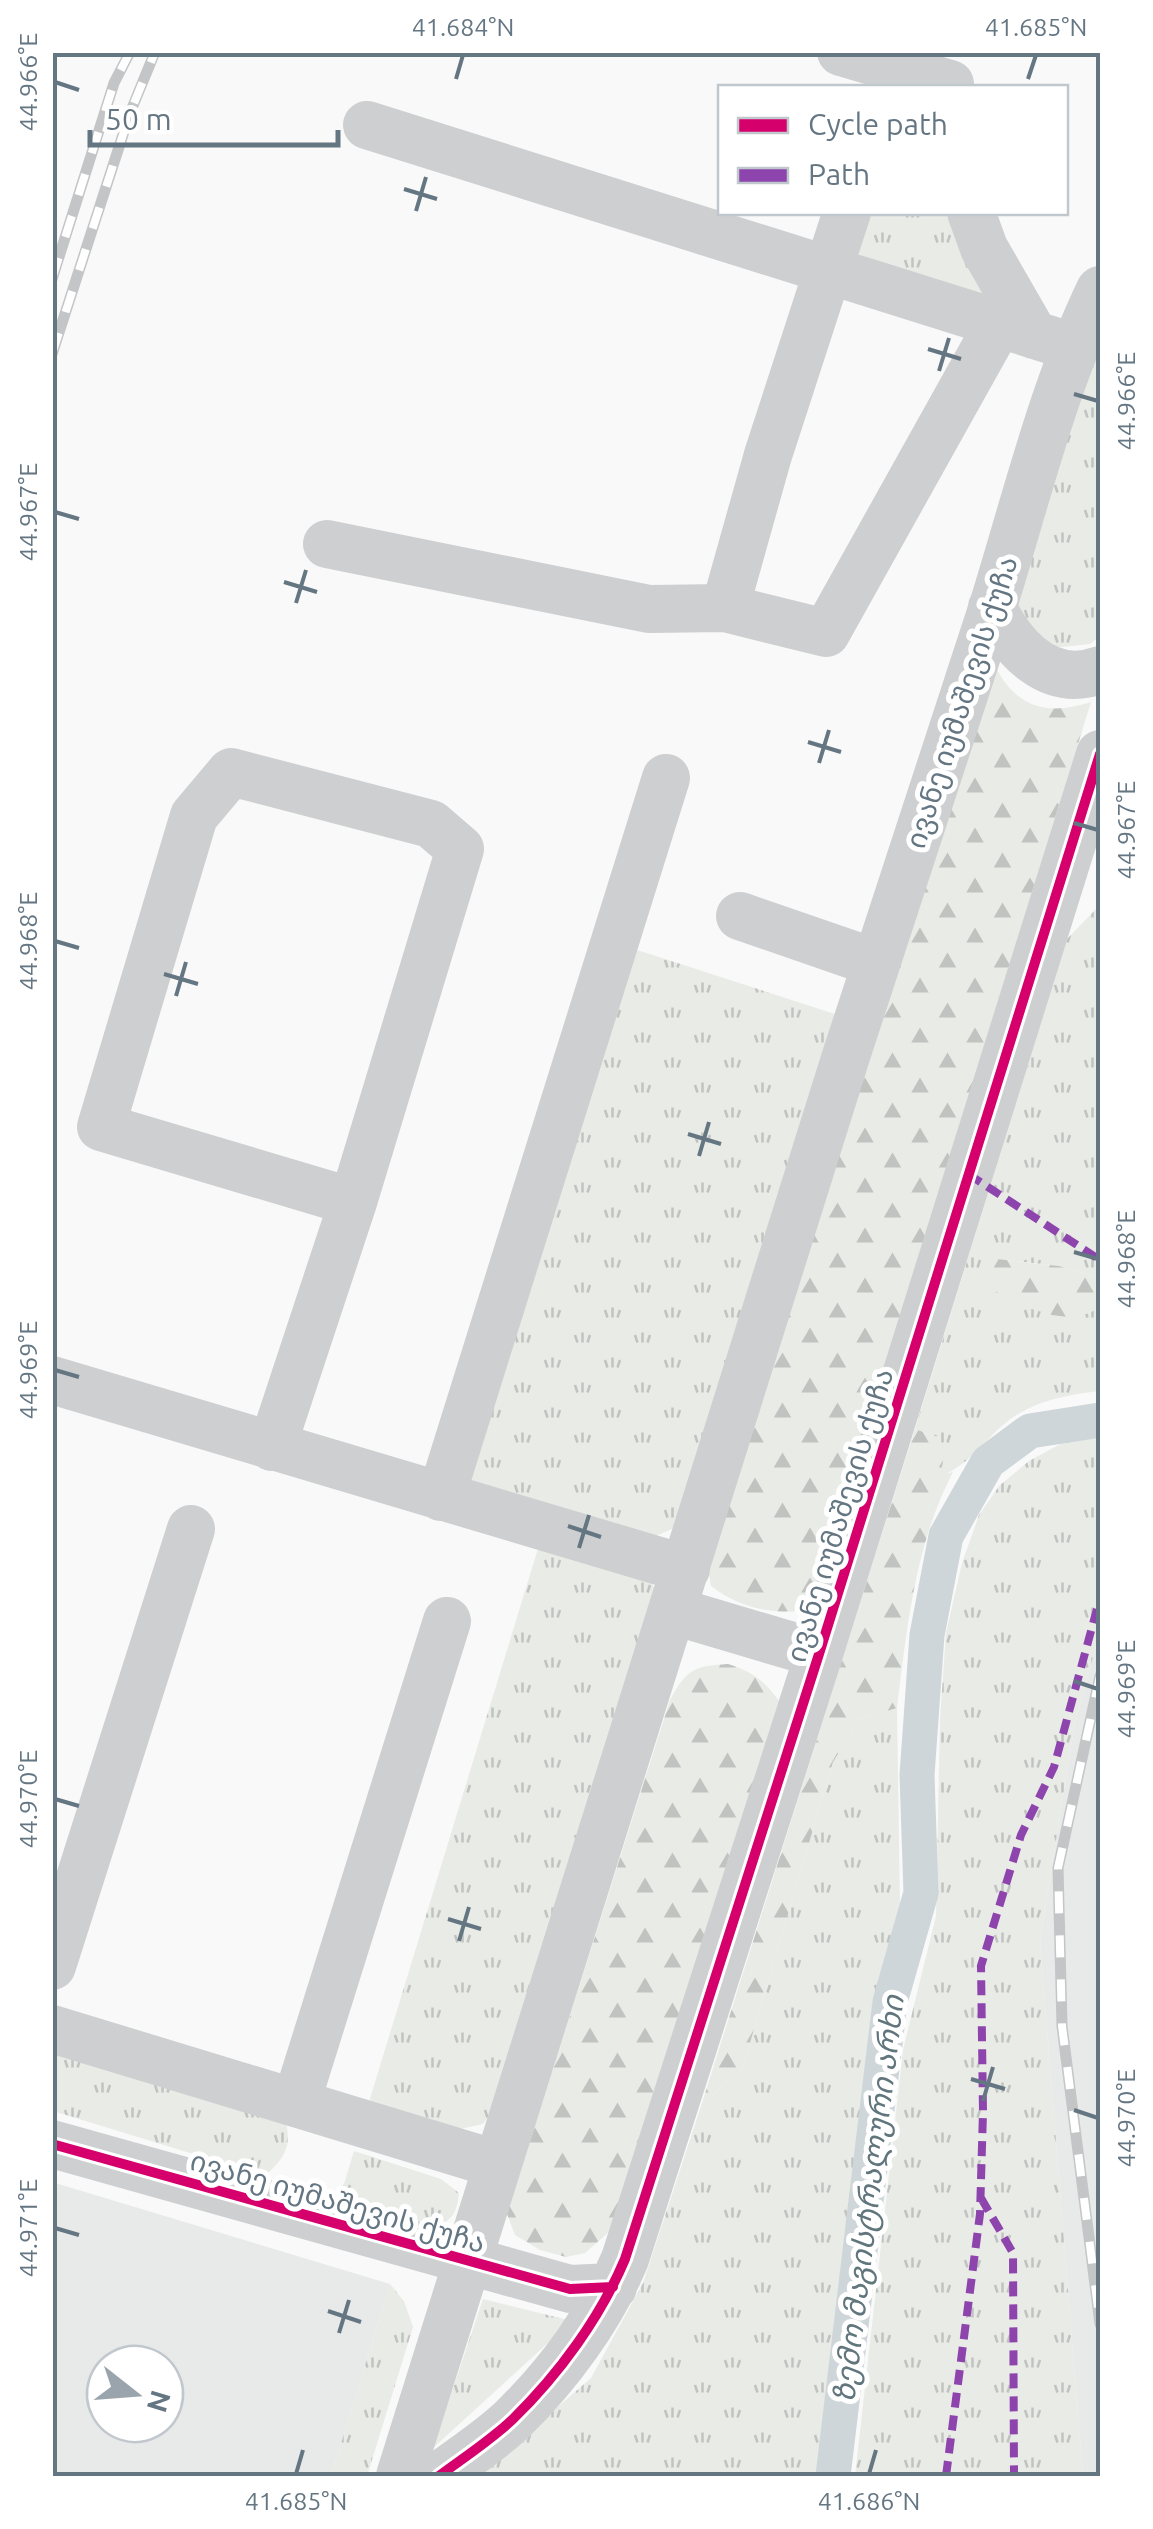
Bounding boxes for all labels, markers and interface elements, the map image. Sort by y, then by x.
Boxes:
text: 41.684°N [412,13,514,41]
text: 41.685°N [985,13,1087,41]
text: 44.966°E [14,33,42,131]
scale bar [90,85,338,147]
legend [718,85,1068,215]
text: 50 m [105,102,172,136]
text: Cycle path [808,107,948,141]
text: Path [808,157,870,191]
text: 44.966°E [1112,352,1140,450]
text: 44.967°E [14,463,42,561]
street label: ივანე იუმაშევის ქუჩა [899,552,1025,852]
text: 44.967°E [1112,781,1140,879]
text: 44.968°E [14,892,42,990]
text: 44.968°E [1112,1210,1140,1308]
text: 44.969°E [14,1321,42,1419]
street label: ივანე იუმაშევის ქუჩა [780,1365,900,1666]
text: 44.969°E [1112,1640,1140,1738]
text: 44.970°E [14,1750,42,1848]
water label: ზემო მაგისტრალური არხი [826,1992,912,2405]
text: 44.970°E [1112,2069,1140,2167]
street label: ივანე იუმაშევის ქუჩა [187,2144,489,2260]
text: 44.971°E [14,2179,42,2277]
north arrow [85,2344,185,2444]
text: N [142,2387,177,2416]
text: 41.685°N [245,2487,347,2515]
text: 41.686°N [818,2487,920,2515]

